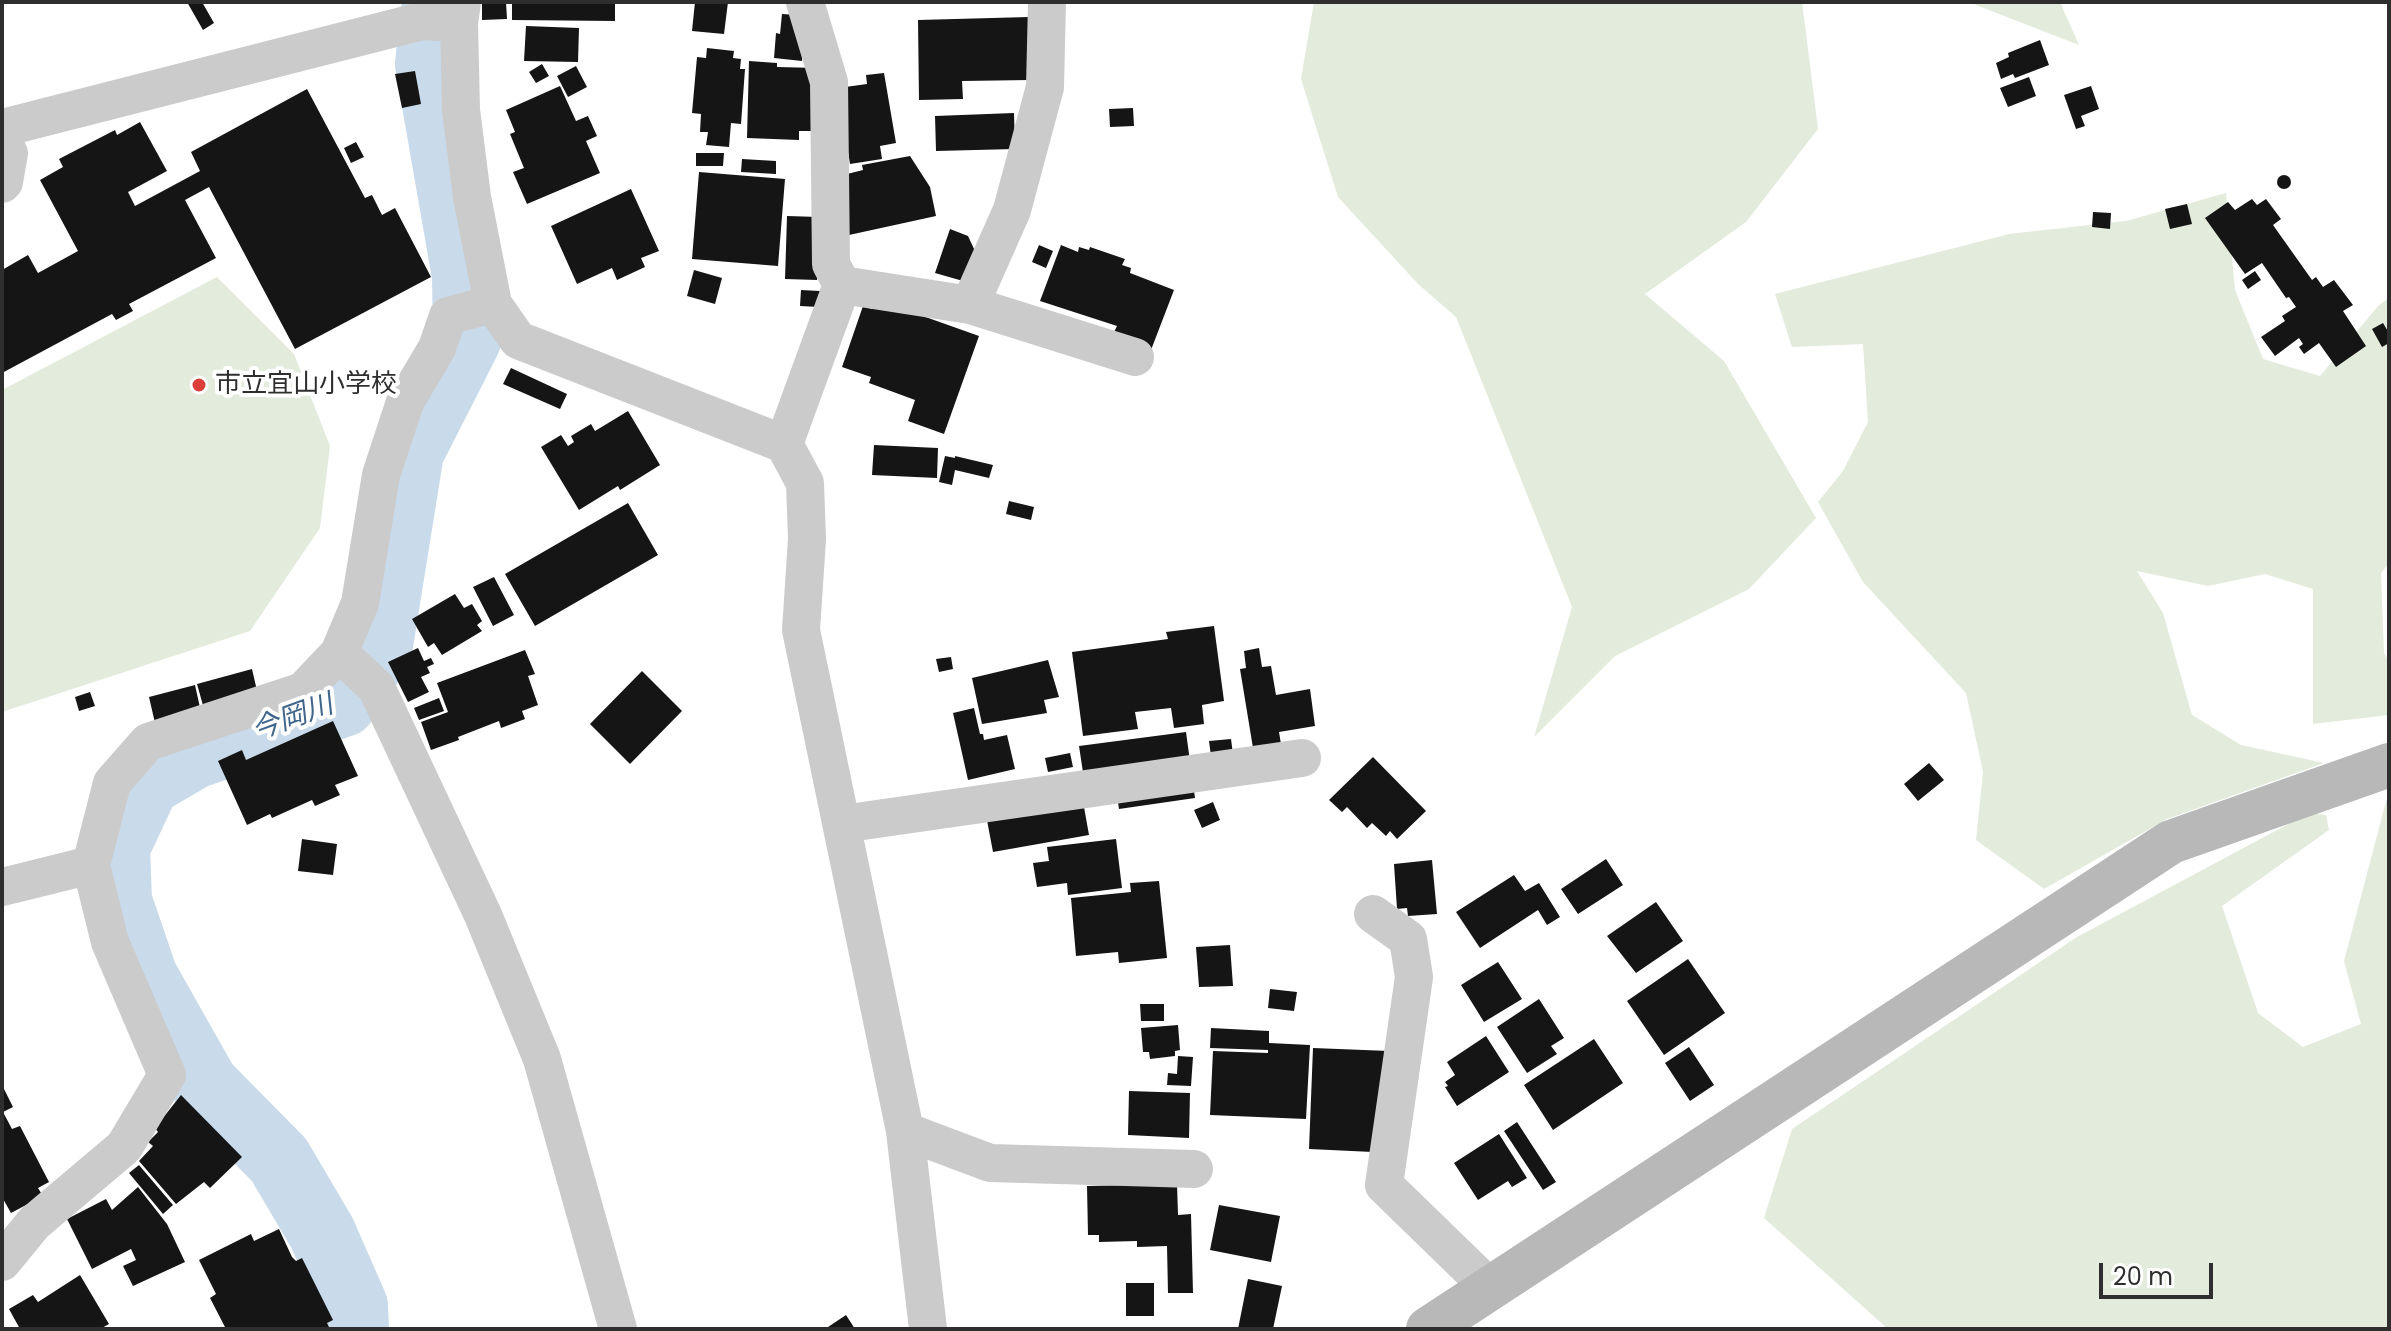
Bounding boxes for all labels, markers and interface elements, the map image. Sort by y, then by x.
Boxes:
place label: 市立宜山小学校 [215,369,397,401]
marker: 市立宜山小学校 [190,376,208,394]
water label: 今岡川 [248,689,338,749]
scale bar [2103,1247,2217,1297]
text: 20 m [2113,1260,2173,1293]

